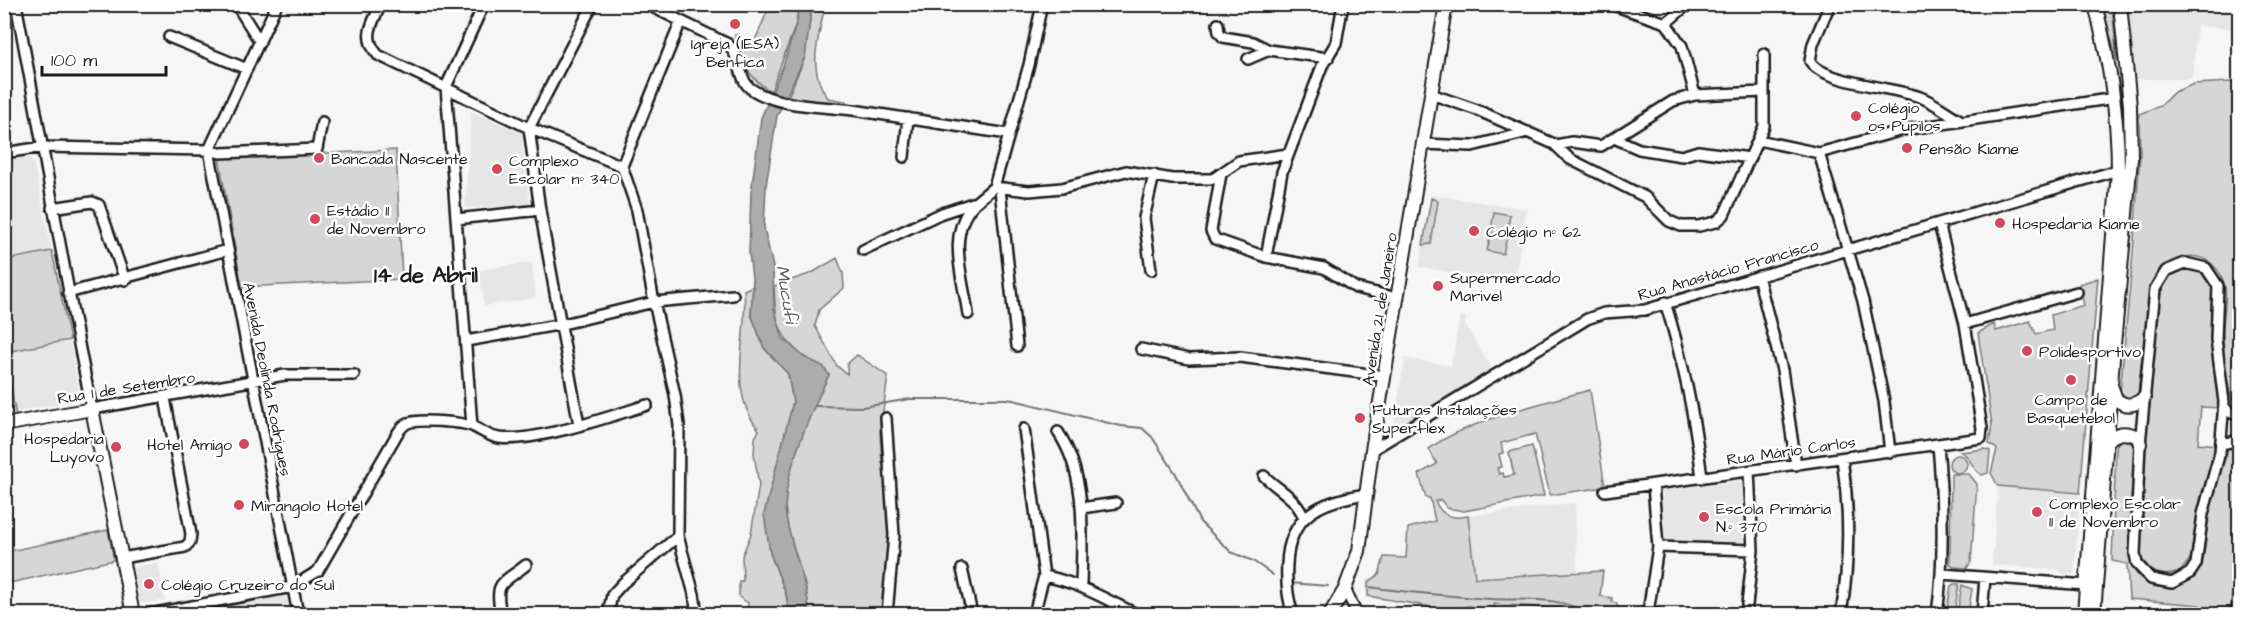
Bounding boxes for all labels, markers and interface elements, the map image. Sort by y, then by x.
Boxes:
marker: Igreja (IESA) Benfica [728,17,742,31]
place label: Igreja (IESA) Benfica [691,33,780,73]
scale bar [42,39,166,77]
text: 100 m [51,48,97,73]
place label: Colégio os Pupilos [1868,97,1941,137]
marker: Colégio os Pupilos [1849,109,1863,123]
place label: Pensão Kiame [1919,138,2019,160]
marker: Pensão Kiame [1900,141,1914,155]
place label: Bancada Nascente [331,148,468,170]
place label: Complexo Escolar nº 340 [509,150,619,190]
marker: Bancada Nascente [312,151,326,165]
marker: Complexo Escolar nº 340 [490,162,504,176]
place label: Estádio 11 de Novembro [327,200,426,240]
marker: Estádio 11 de Novembro [308,212,322,226]
place label: Hospedaria Kiame [2012,213,2140,235]
marker: Hospedaria Kiame [1993,216,2007,230]
place label: Colégio nº 62 [1486,221,1582,244]
marker: Colégio nº 62 [1467,224,1481,238]
street label: Avenida 21 de Janeiro [1357,231,1403,387]
street label: Rua Anastácio Francisco [1635,234,1821,306]
district label: 14 de Abril [374,260,479,291]
water label: Mucufi [770,263,804,327]
place label: Supermercado Marivel [1450,267,1560,307]
marker: Supermercado Marivel [1431,279,1445,293]
street label: Avenida Deolinda Rodrigues [236,280,297,478]
place label: Polidesportivo [2039,341,2141,363]
marker: Polidesportivo [2020,344,2034,358]
street label: Rua 1 de Setembro [56,366,197,410]
marker: Campo de Basquetebol [2064,373,2078,387]
place label: Campo de Basquetebol [2027,389,2115,429]
place label: Futuras Instalações Superflex [1372,399,1517,439]
marker: Futuras Instalações Superflex [1353,411,1367,425]
place label: Hospedaria Luyovo [24,428,104,469]
street label: Rua Mário Carlos [1725,431,1857,471]
place label: Hotel Amigo [147,434,232,457]
marker: Hotel Amigo [237,437,251,451]
marker: Hospedaria Luyovo [109,440,123,454]
place label: Complexo Escolar 11 de Novembro [2049,493,2181,533]
place label: Mirangolo Hotel [251,495,363,518]
marker: Mirangolo Hotel [232,498,246,512]
place label: Escola Primária N.º 370 [1716,498,1831,538]
marker: Complexo Escolar 11 de Novembro [2030,505,2044,519]
marker: Escola Primária N.º 370 [1697,510,1711,524]
place label: Colégio Cruzeiro do Sul [161,574,335,597]
marker: Colégio Cruzeiro do Sul [142,577,156,591]

